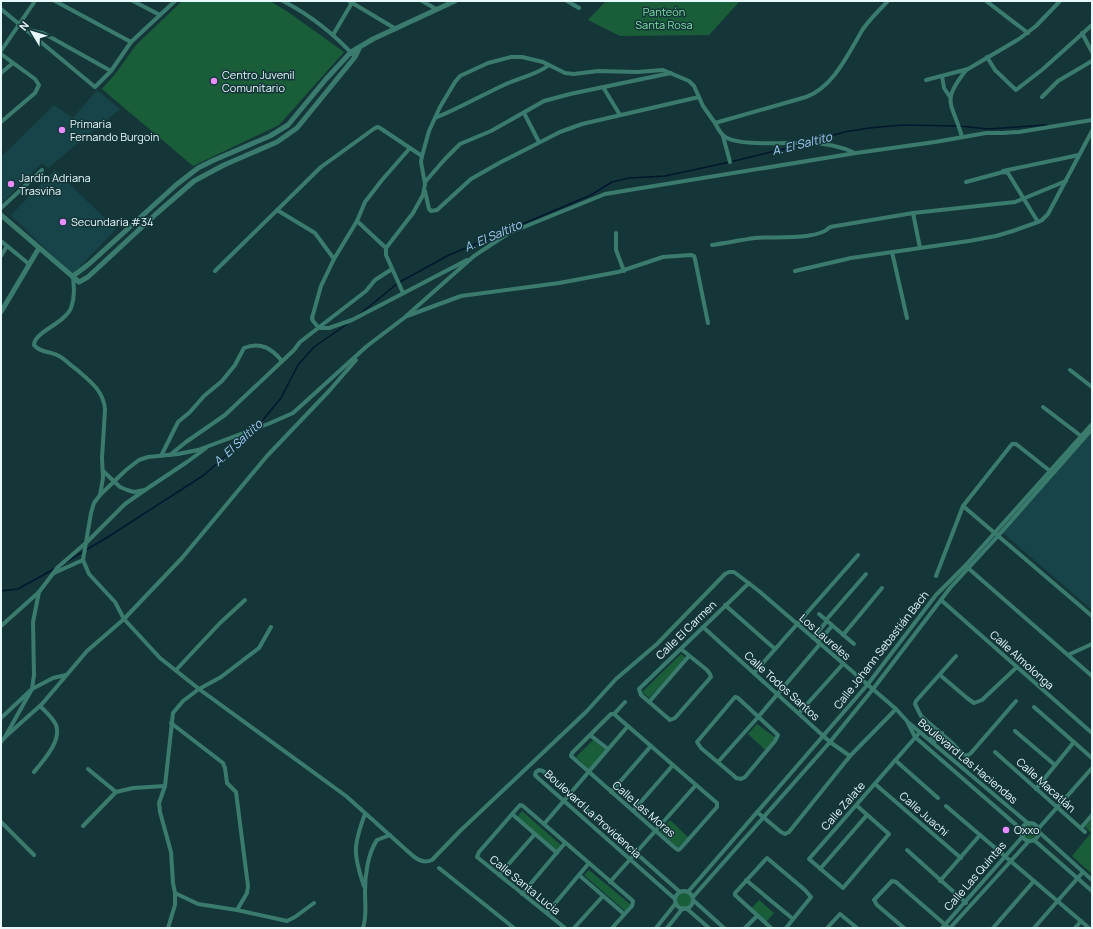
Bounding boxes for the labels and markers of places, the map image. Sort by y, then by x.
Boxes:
place label: Centro Juvenil Comunitario [222,67,295,95]
marker: Centro Juvenil Comunitario [209,76,219,86]
place label: Primaria Fernando Burgoin [70,116,159,144]
marker: Primaria Fernando Burgoin [57,125,67,135]
place label: Jardín Adriana Trasviña [19,170,91,198]
marker: Jardín Adriana Trasviña [6,179,16,189]
place label: Secundaria #34 [71,214,154,229]
marker: Secundaria #34 [58,217,68,227]
place label: Oxxo [1014,822,1040,837]
marker: Oxxo [1001,825,1011,835]

